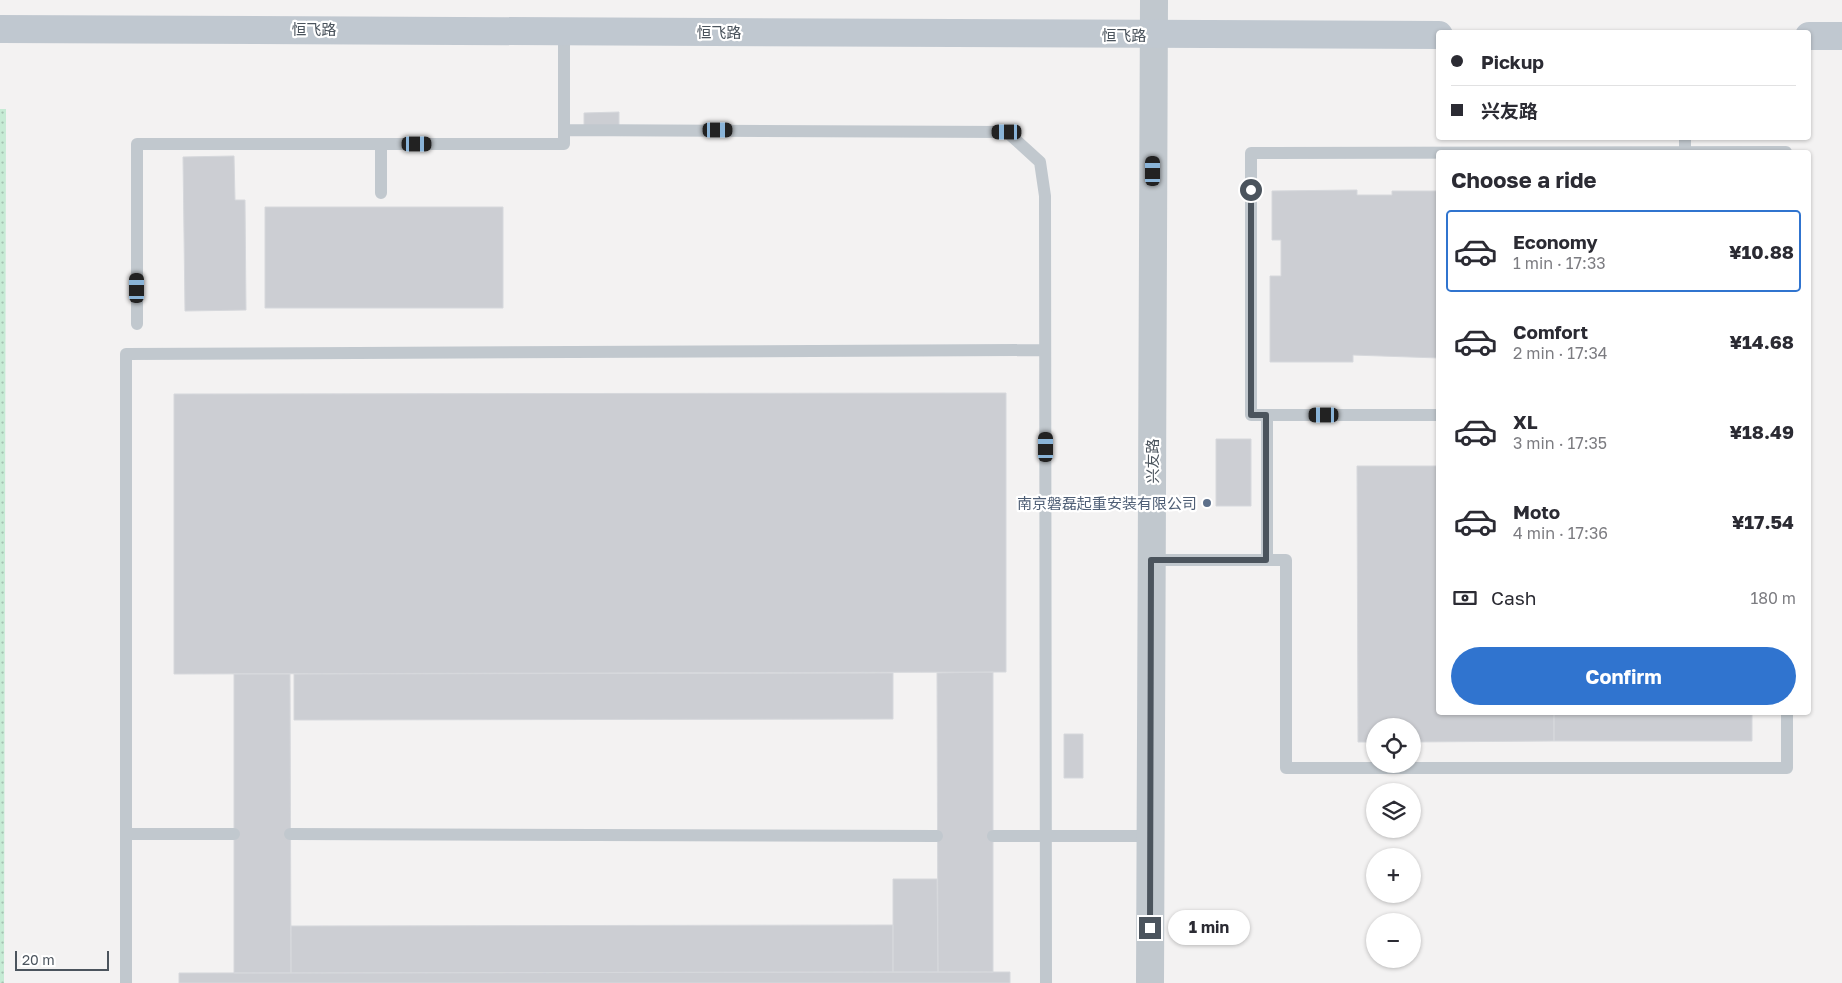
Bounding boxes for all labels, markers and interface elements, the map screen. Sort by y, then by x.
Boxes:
street label: 恒飞路 [291,20,337,38]
street label: 恒飞路 [696,23,742,41]
street label: 恒飞路 [1101,26,1147,44]
text: Pickup [1481,50,1544,73]
text: 兴友路 [1481,99,1538,122]
car [703,123,733,138]
car [992,125,1022,140]
car [402,137,432,152]
car [1145,156,1160,186]
text: Choose a ride [1451,166,1597,193]
route start [1240,179,1262,201]
icon: car [1453,229,1498,274]
text: Economy [1513,230,1598,253]
text: ¥10.88 [1729,240,1794,263]
text: 1 min · 17:33 [1513,253,1606,273]
car [129,273,144,303]
icon: car [1453,319,1498,364]
text: Comfort [1513,320,1588,343]
text: ¥14.68 [1729,330,1794,353]
text: 2 min · 17:34 [1513,343,1608,363]
car [1309,408,1339,423]
icon: car [1453,409,1498,454]
text: XL [1513,410,1538,433]
text: ¥18.49 [1729,420,1794,443]
car [1038,432,1053,462]
text: 3 min · 17:35 [1513,433,1607,453]
street label: 兴友路 [1143,438,1161,484]
place label: 南京磐磊起重安装有限公司 [1017,494,1197,512]
marker: 南京磐磊起重安装有限公司 [1201,497,1213,509]
icon: car [1453,499,1498,544]
text: Moto [1513,500,1560,523]
text: ¥17.54 [1732,510,1794,533]
text: 4 min · 17:36 [1513,523,1608,543]
icon: cash [1451,584,1479,612]
text: Cash [1491,586,1536,609]
text: 180 m [1750,588,1796,608]
button: Confirm [1451,647,1796,705]
map controls [1366,718,1421,968]
button: locate [1366,718,1421,773]
button: layers [1366,783,1421,838]
button: + [1366,848,1421,903]
callout: 1 min [1168,910,1250,946]
button: − [1366,913,1421,968]
route end [1139,917,1161,939]
text: 1 min [1189,917,1229,937]
scale bar [15,948,109,971]
text: 20 m [22,951,55,968]

